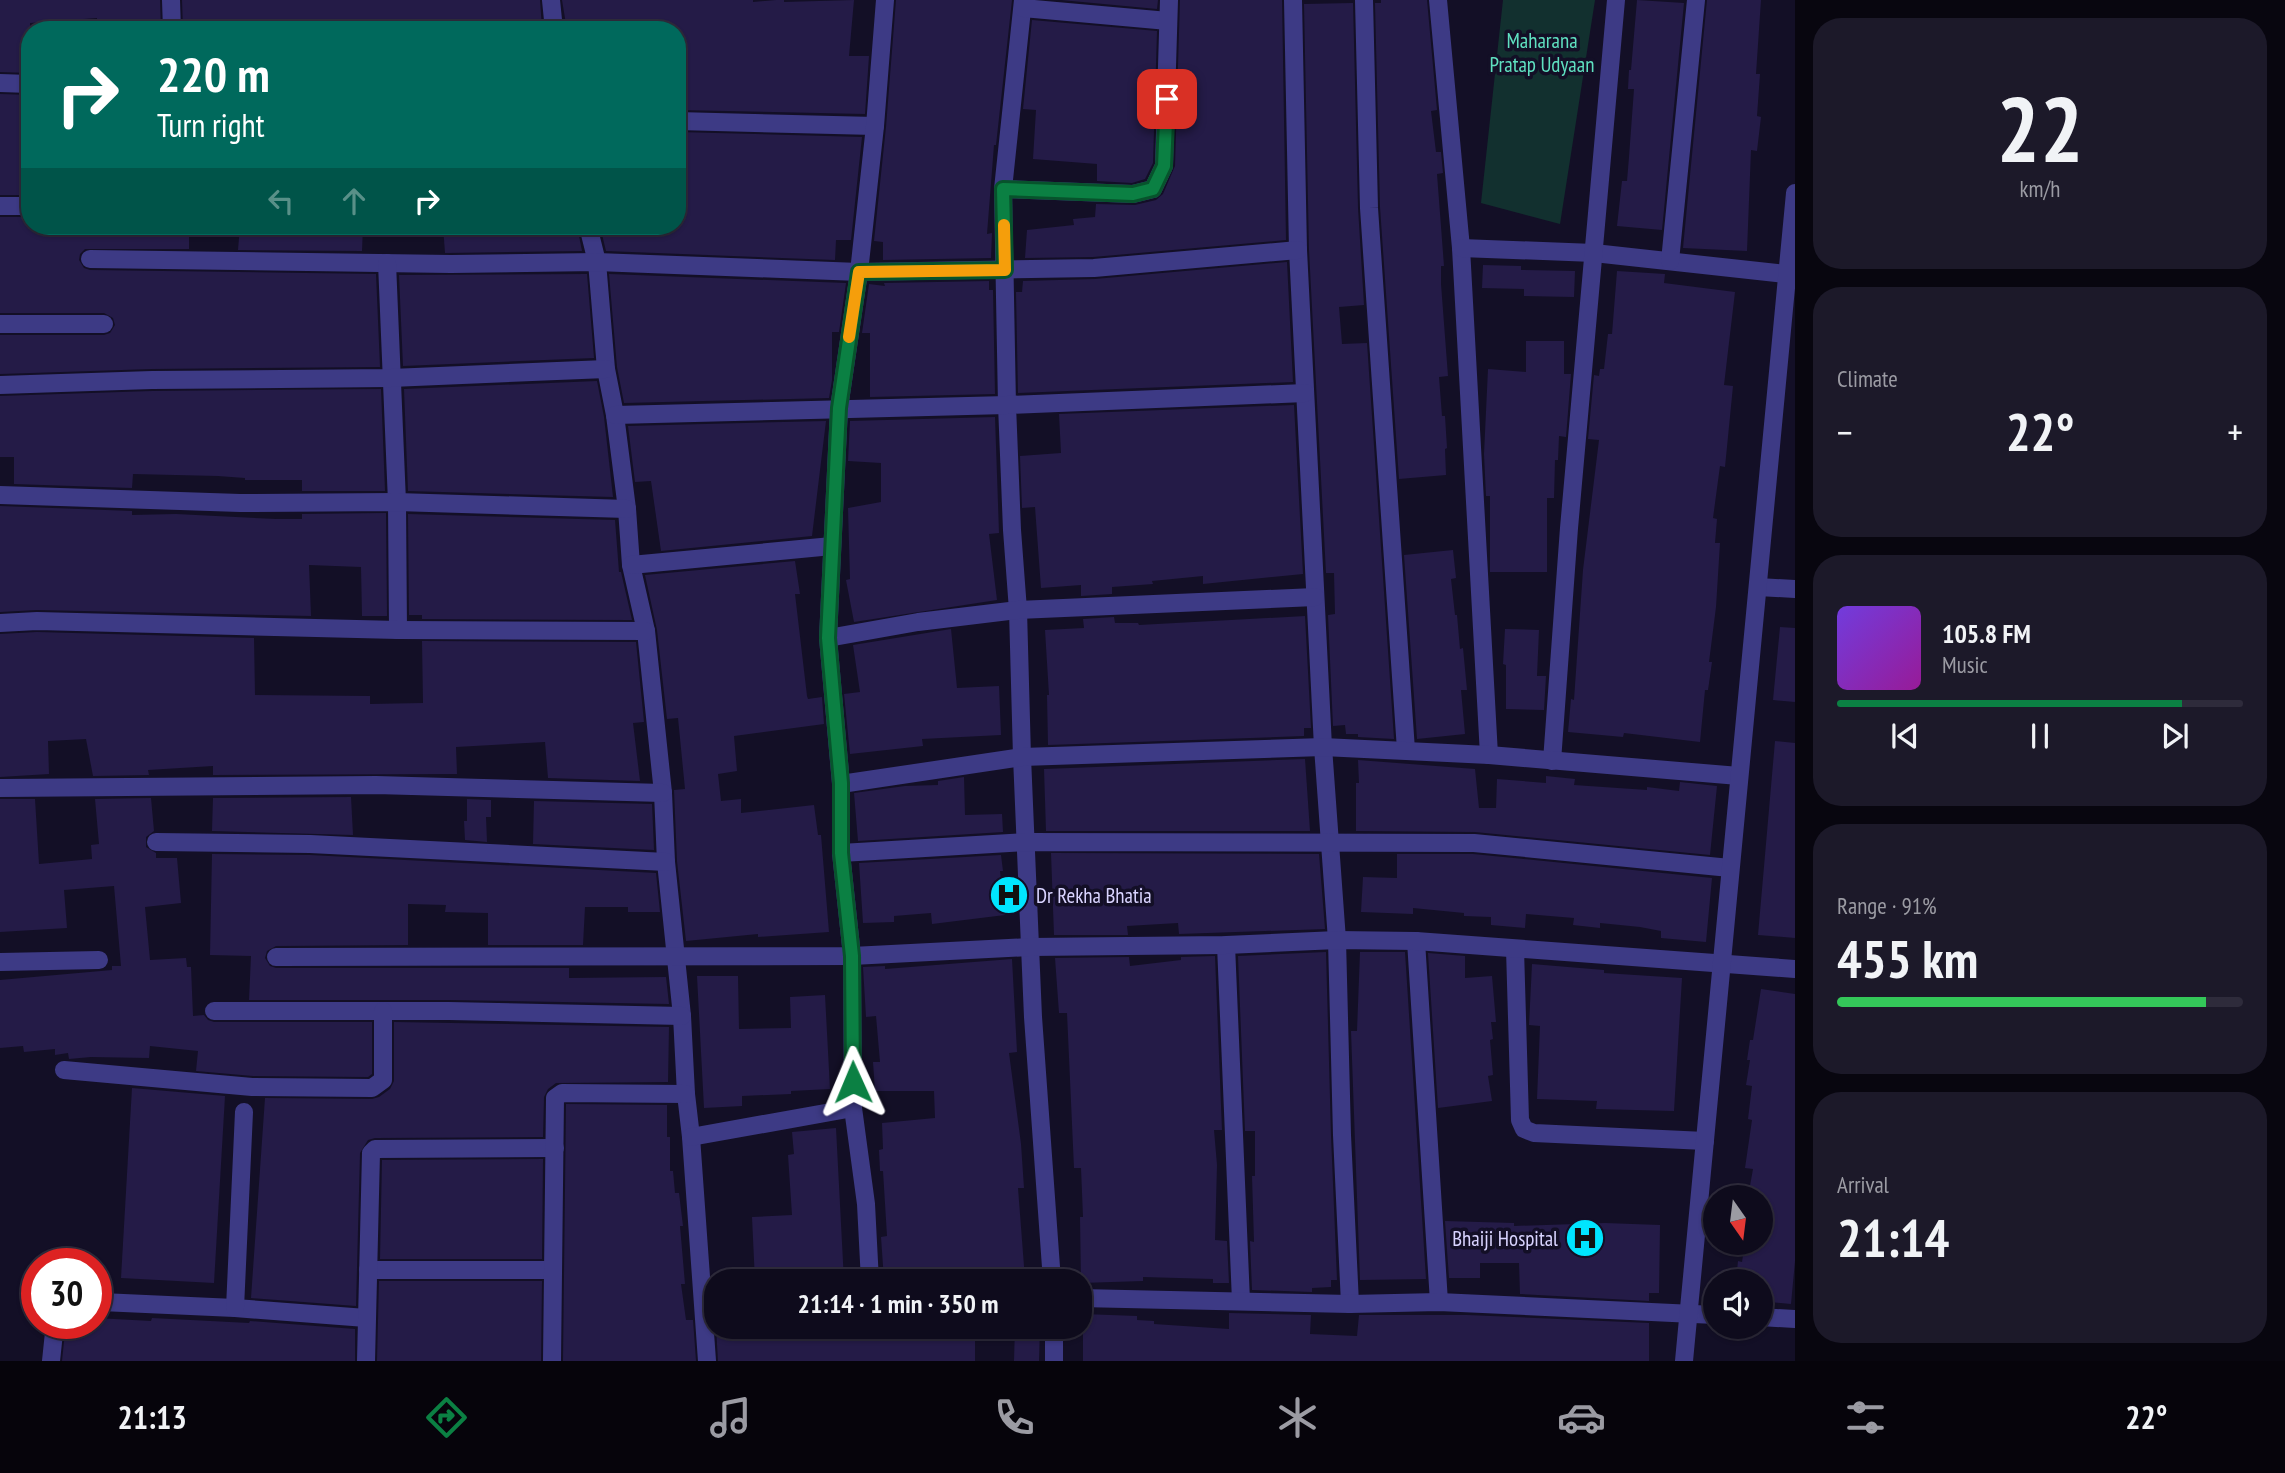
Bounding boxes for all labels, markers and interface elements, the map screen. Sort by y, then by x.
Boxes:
park label: Maharana Pratap Udyaan [1490,27,1594,78]
text: 220 m [157,42,270,106]
icon: right [42,49,133,140]
pin [1137,69,1197,129]
text: 22 [1997,69,2084,187]
icon: arrive [1148,80,1186,118]
text: Turn right [157,104,265,146]
text: km/h [2020,174,2060,203]
icon: left [262,182,300,220]
icon: ahead [335,182,373,220]
icon: right [408,182,446,220]
text: Climate [1837,364,1898,393]
text: 22° [2006,398,2074,465]
text: − [1837,407,1853,456]
text: + [2227,407,2243,456]
text: 105.8 FM [1942,617,2031,650]
text: Music [1942,650,1988,679]
icon: previous [1886,717,1924,755]
icon: pause [2021,717,2059,755]
icon: next [2156,717,2194,755]
hospital icon: Dr Rekha Bhatia [988,874,1030,916]
place label: Dr Rekha Bhatia [1036,882,1152,909]
text: Range · 91% [1837,891,1937,920]
text: 455 km [1837,925,1978,992]
position arrow [816,1045,890,1119]
text: Arrival [1837,1170,1889,1199]
north arrow [1703,1185,1773,1255]
map controls [1703,1185,1773,1339]
text: 21:14 [1837,1204,1949,1271]
hospital icon: Bhaiji Hospital [1564,1217,1606,1259]
place label: Bhaiji Hospital [1452,1225,1558,1252]
speed limit sign: 30 [21,1248,112,1339]
button: sound [1703,1269,1773,1339]
text: 21:14 · 1 min · 350 m [798,1287,998,1320]
icon: directions [422,1393,471,1442]
icon: music [706,1393,755,1442]
icon: phone [990,1393,1039,1442]
icon: climate [1273,1393,1322,1442]
icon: car [1557,1393,1606,1442]
icon: filters [1841,1393,1890,1442]
text: 21:13 [117,1396,187,1438]
text: 22° [2125,1396,2168,1438]

